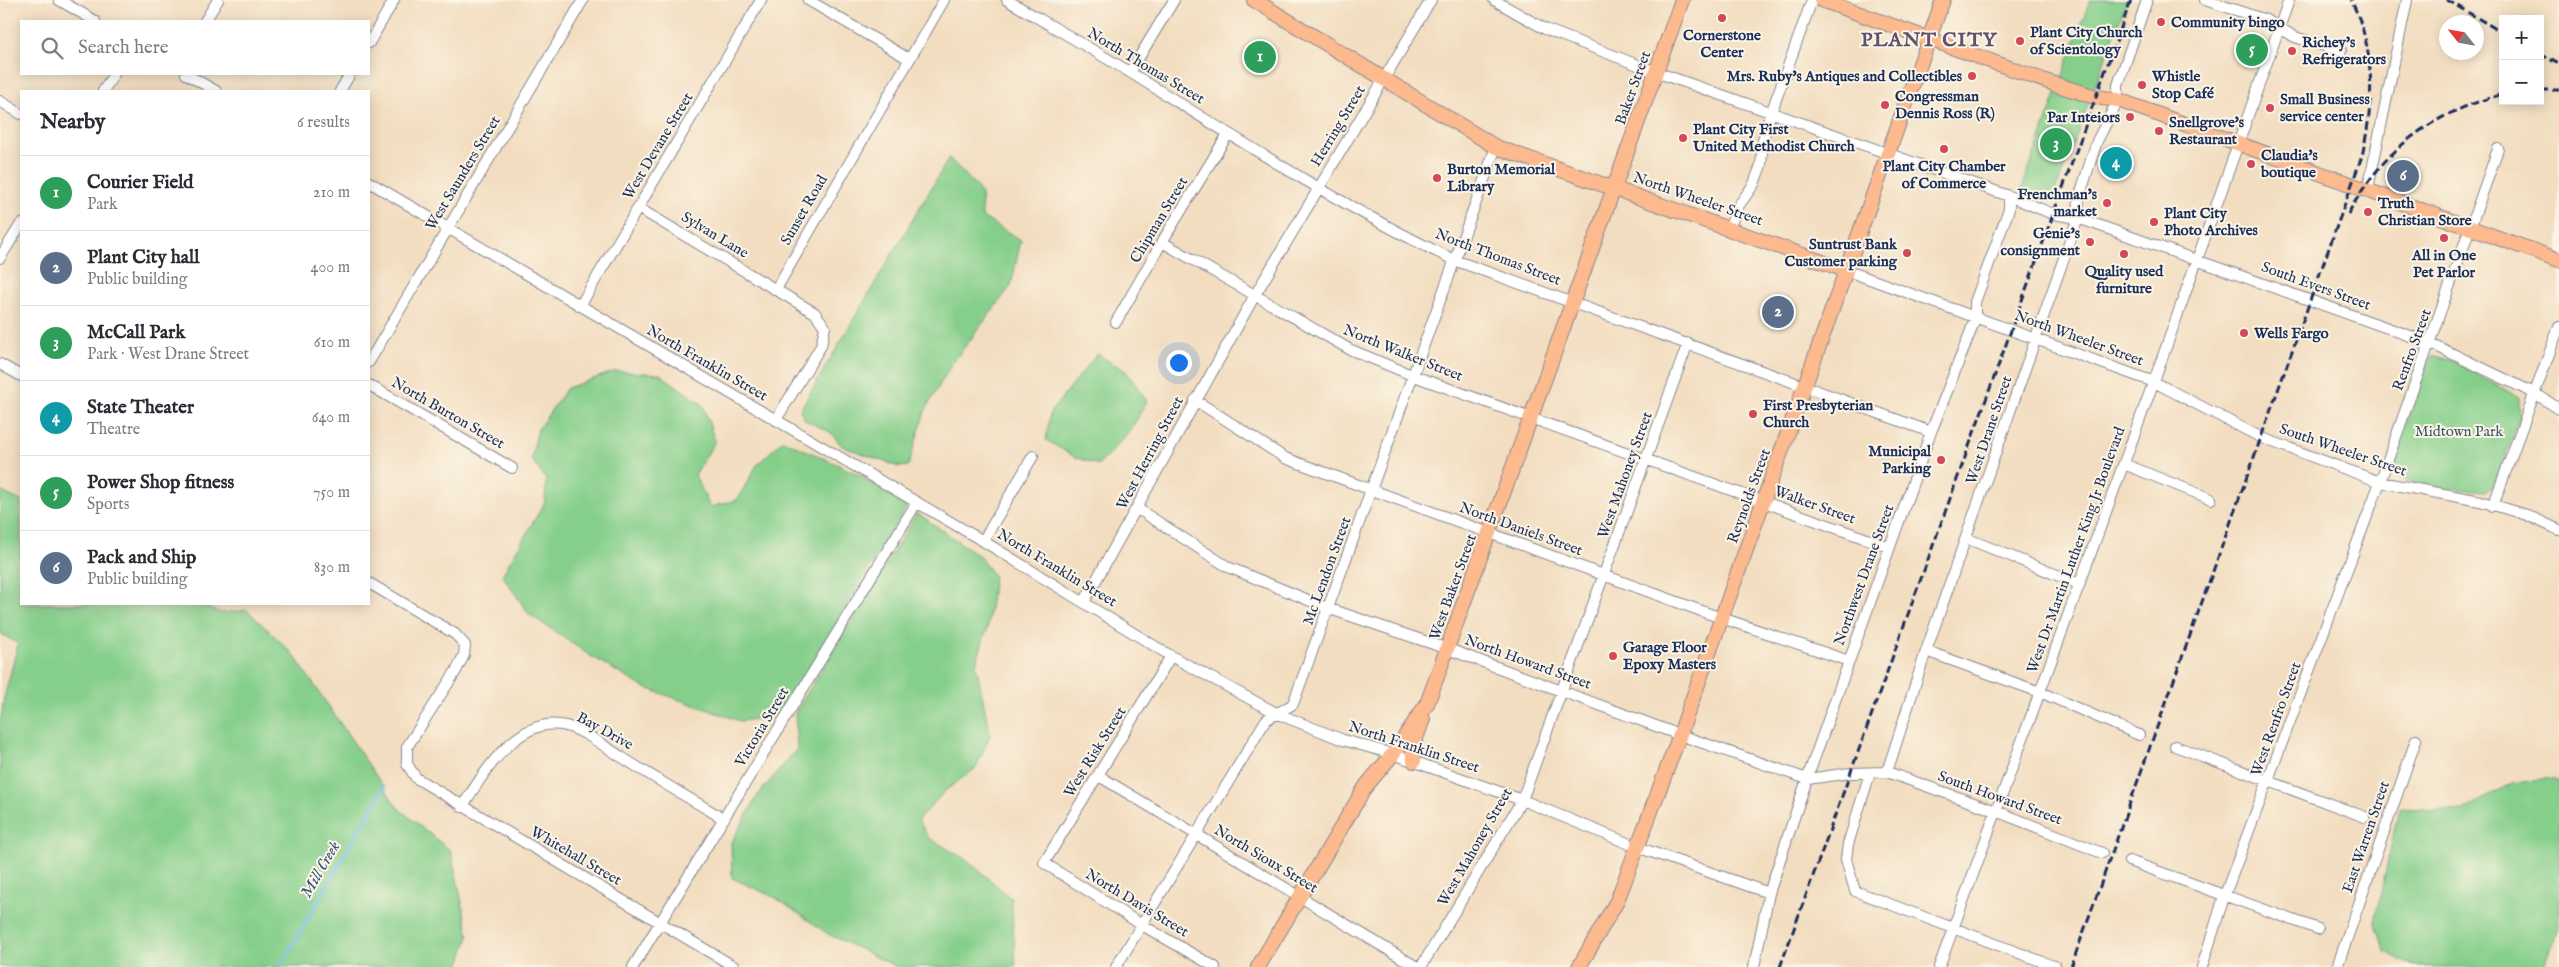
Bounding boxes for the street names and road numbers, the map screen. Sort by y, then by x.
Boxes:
street label: North Thomas Street [1084,24,1208,108]
street label: Baker Street [1611,48,1655,128]
street label: Herring Street [1306,82,1370,170]
street label: West Devane Street [619,89,697,203]
street label: West Saunders Street [421,112,505,234]
street label: North Wheeler Street [1631,168,1765,230]
street label: Sunset Road [776,171,832,249]
street label: Chipman Street [1126,173,1192,267]
street label: Sylvan Lane [678,208,752,263]
street label: North Thomas Street [1432,224,1564,290]
street label: South Evers Street [2259,257,2373,315]
street label: North Wheeler Street [2012,306,2146,370]
street label: Renfro Street [2388,306,2436,394]
street label: North Walker Street [1340,320,1466,386]
street label: North Franklin Street [643,321,771,405]
street label: North Burton Street [388,373,508,453]
street label: West Drane Street [1962,373,2016,487]
street label: West Herring Street [1112,393,1188,513]
street label: West Mahoney Street [1593,409,1657,541]
street label: South Wheeler Street [2277,419,2409,481]
street label: West Dr Martin Luther King Jr Boulevard [2022,423,2130,676]
street label: Reynolds Street [1723,446,1775,546]
street label: Walker Street [1772,482,1858,528]
street label: North Daniels Street [1457,498,1585,560]
street label: Northwest Drane Street [1830,502,1898,648]
street label: Mc Lendon Street [1299,514,1355,628]
street label: North Franklin Street [994,525,1120,611]
street label: West Baker Street [1425,531,1481,643]
street label: North Howard Street [1462,630,1594,694]
street label: West Renfro Street [2247,659,2305,779]
street label: Victoria Street [730,684,793,771]
street label: West Risk Street [1060,703,1130,801]
street label: Bay Drive [573,708,637,754]
street label: North Franklin Street [1346,717,1482,777]
street label: South Howard Street [1935,767,2065,829]
street label: East Warren Street [2338,779,2394,895]
street label: West Mahoney Street [1433,784,1517,910]
street label: North Sioux Street [1211,821,1321,897]
street label: Whitehall Street [527,822,625,890]
street label: North Davis Street [1082,865,1192,941]

